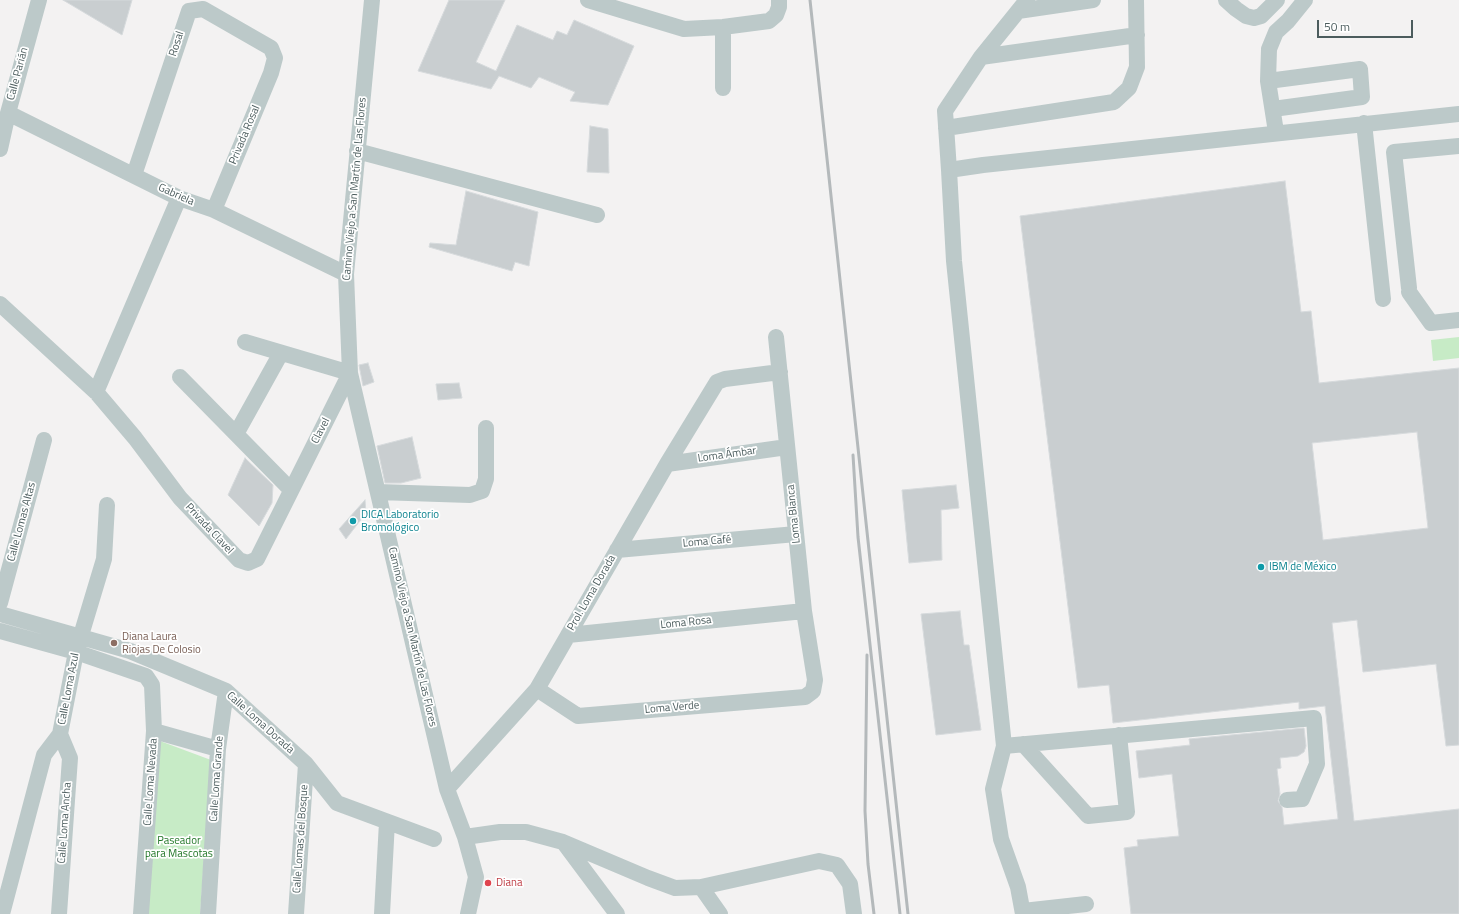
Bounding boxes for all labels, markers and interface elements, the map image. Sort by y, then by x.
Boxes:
scale bar [1319,12,1415,38]
text: 50 m [1324,17,1350,36]
street label: Rosal [167,30,187,58]
street label: Calle Parián [5,46,31,102]
street label: Camino Viejo a San Martín de Las Flores [340,97,370,281]
street label: Privada Rosal [227,103,263,167]
street label: Gabriela [156,181,196,209]
street label: Clavel [309,416,333,446]
street label: Loma Ámbar [697,444,757,466]
street label: Calle Lomas Altas [5,481,39,563]
street label: Loma Blanca [784,484,804,544]
street label: Privada Clavel [182,501,236,557]
place label: DICA Laboratorio Bromológico [361,508,439,534]
marker: DICA Laboratorio Bromológico [348,516,358,526]
street label: Loma Café [682,533,732,551]
street label: Camino Viejo a San Martín de Las Flores [385,546,439,728]
street label: Prol. Loma Dorada [565,553,619,633]
place label: IBM de México [1269,560,1337,574]
marker: IBM de México [1256,562,1266,572]
street label: Loma Rosa [660,614,712,632]
place label: Diana Laura Riojas De Colosio [122,630,201,656]
marker: Diana Laura Riojas De Colosio [109,638,119,648]
street label: Calle Loma Azul [56,652,82,726]
street label: Calle Loma Dorada [224,689,296,757]
street label: Loma Verde [644,699,700,717]
street label: Calle Loma Grande [207,736,227,822]
street label: Calle Loma Nevada [141,738,161,826]
street label: Calle Loma Ancha [56,782,74,864]
street label: Calle Lomas del Bosque [291,784,311,894]
park label: Paseador para Mascotas [145,834,213,860]
place label: Diana [496,876,522,890]
marker: Diana [483,878,493,888]

